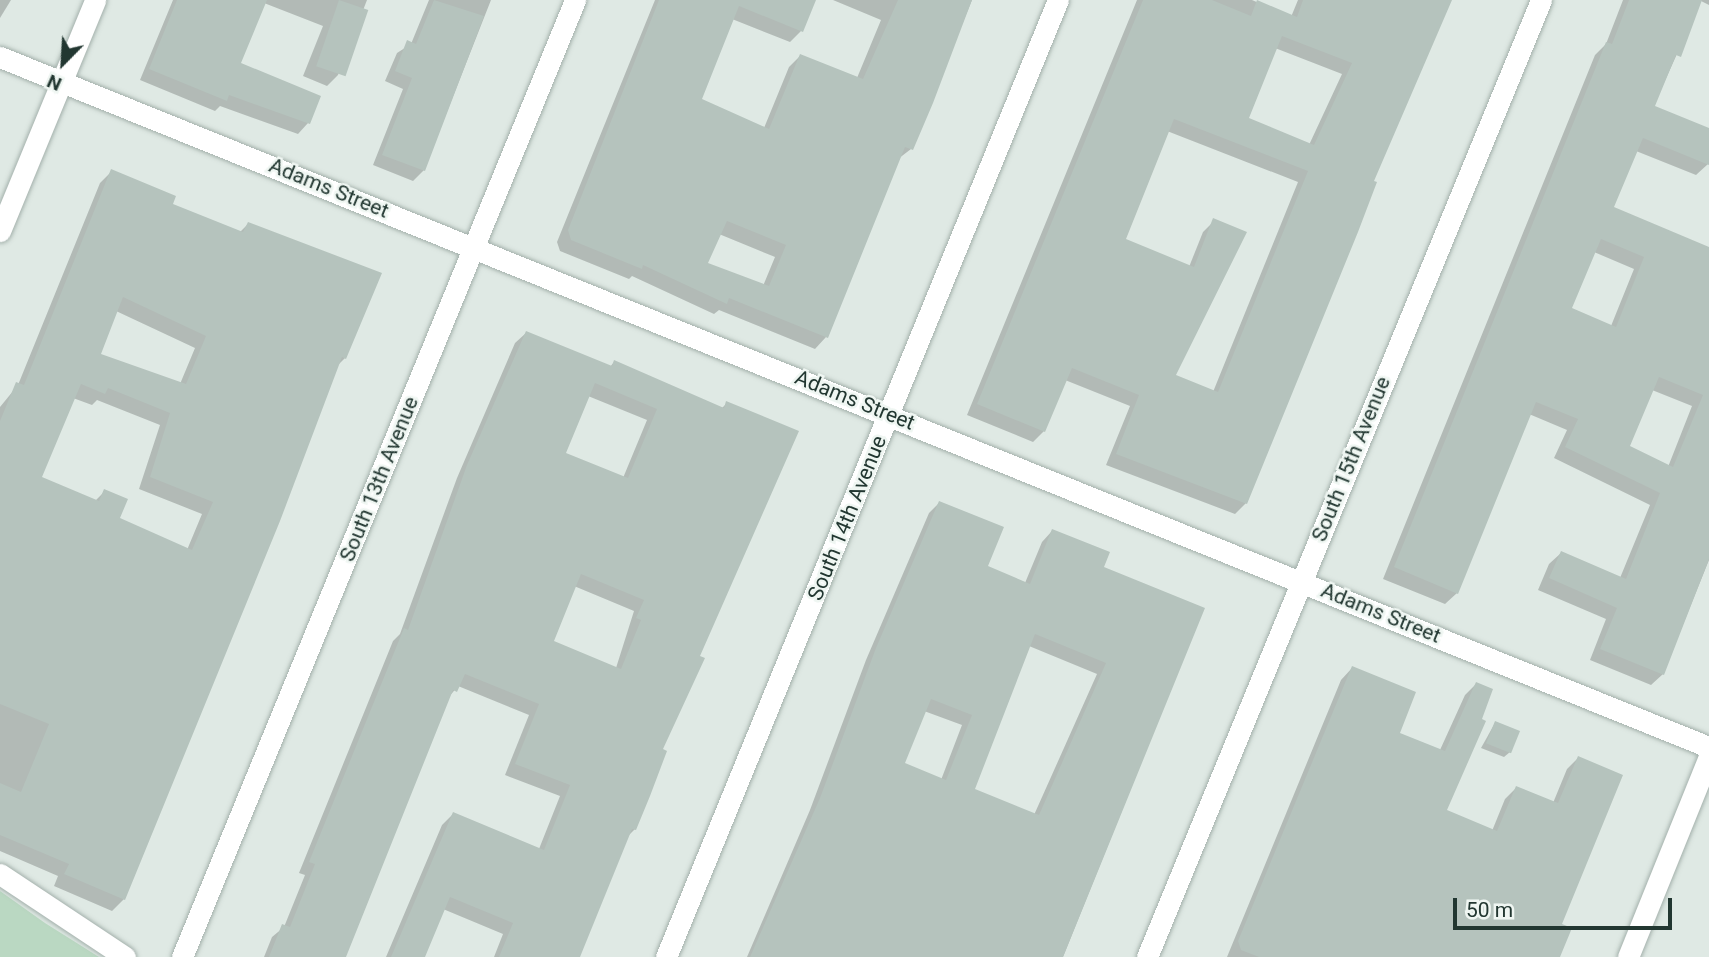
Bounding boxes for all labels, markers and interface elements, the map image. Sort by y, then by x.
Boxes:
north arrow [28,28,98,98]
text: N [43,69,65,96]
street label: Adams Street [265,153,393,223]
street label: Adams Street [791,365,919,435]
street label: South 15th Avenue [1306,373,1396,545]
street label: South 13th Avenue [334,393,424,565]
street label: South 14th Avenue [802,432,892,604]
street label: Adams Street [1317,578,1445,648]
scale bar [1457,884,1676,928]
text: 50 m [1466,898,1513,922]

